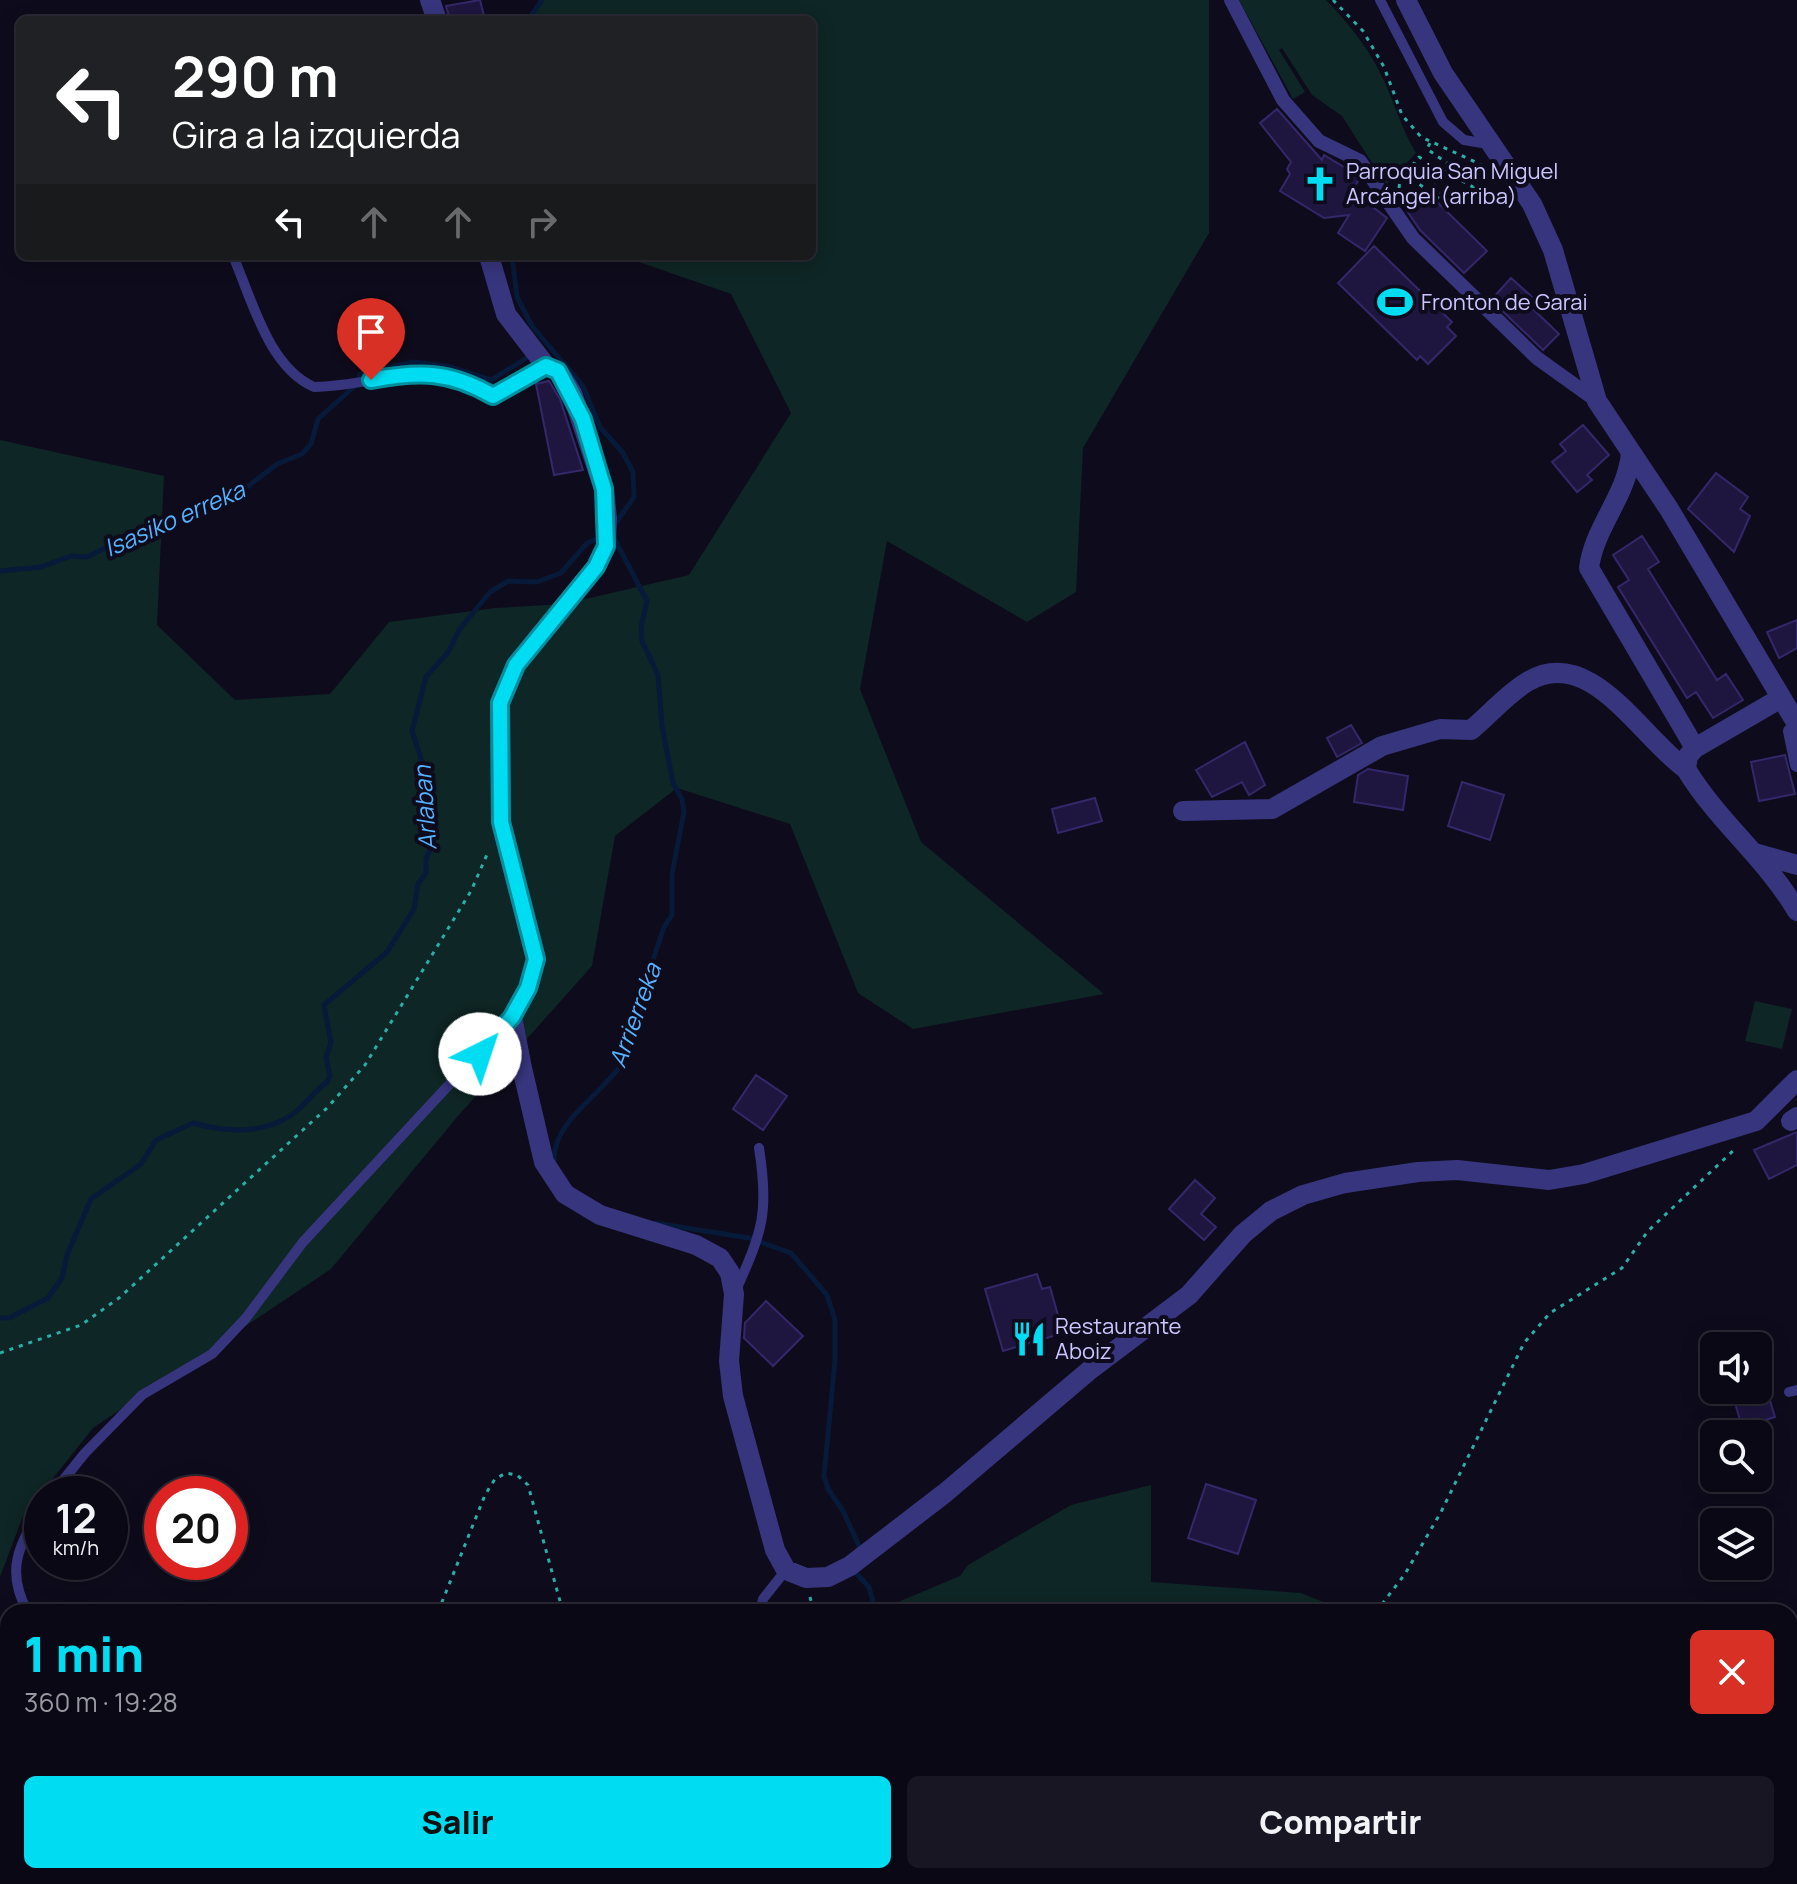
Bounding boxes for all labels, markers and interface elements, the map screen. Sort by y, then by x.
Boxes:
text: 290 m [172,37,339,114]
icon: left [40,48,144,152]
text: Gira a la izquierda [172,110,461,159]
place label: Parroquia San Miguel Arcángel (arriba) [1346,156,1558,211]
church icon: Parroquia San Miguel Arcángel (arriba) [1301,165,1339,203]
icon: left [268,200,312,244]
icon: ahead [352,200,396,244]
icon: ahead [436,200,480,244]
icon: right [520,200,564,244]
sports icon: Fronton de Garai [1376,283,1414,321]
place label: Fronton de Garai [1421,287,1588,317]
pin [337,298,405,380]
icon: arrive [349,310,393,354]
water label: Isasiko erreka [98,472,251,564]
water label: Arlaban [405,764,443,851]
water label: Arrierreka [600,957,669,1072]
position arrow [438,1012,522,1096]
place label: Restaurante Aboiz [1055,1311,1182,1366]
restaurant icon: Restaurante Aboiz [1010,1320,1048,1358]
map controls [1700,1332,1772,1580]
button: sound [1700,1332,1772,1404]
button: search [1700,1420,1772,1492]
speed limit sign: 20 [144,1476,248,1580]
text: 12 [55,1490,97,1545]
button: layers [1700,1508,1772,1580]
text: km/h [53,1534,99,1561]
text: 1 min [24,1621,144,1686]
button: close [1690,1630,1774,1714]
text: 360 m · 19:28 [24,1684,178,1720]
button: Salir [24,1776,891,1868]
button: Compartir [907,1776,1774,1868]

